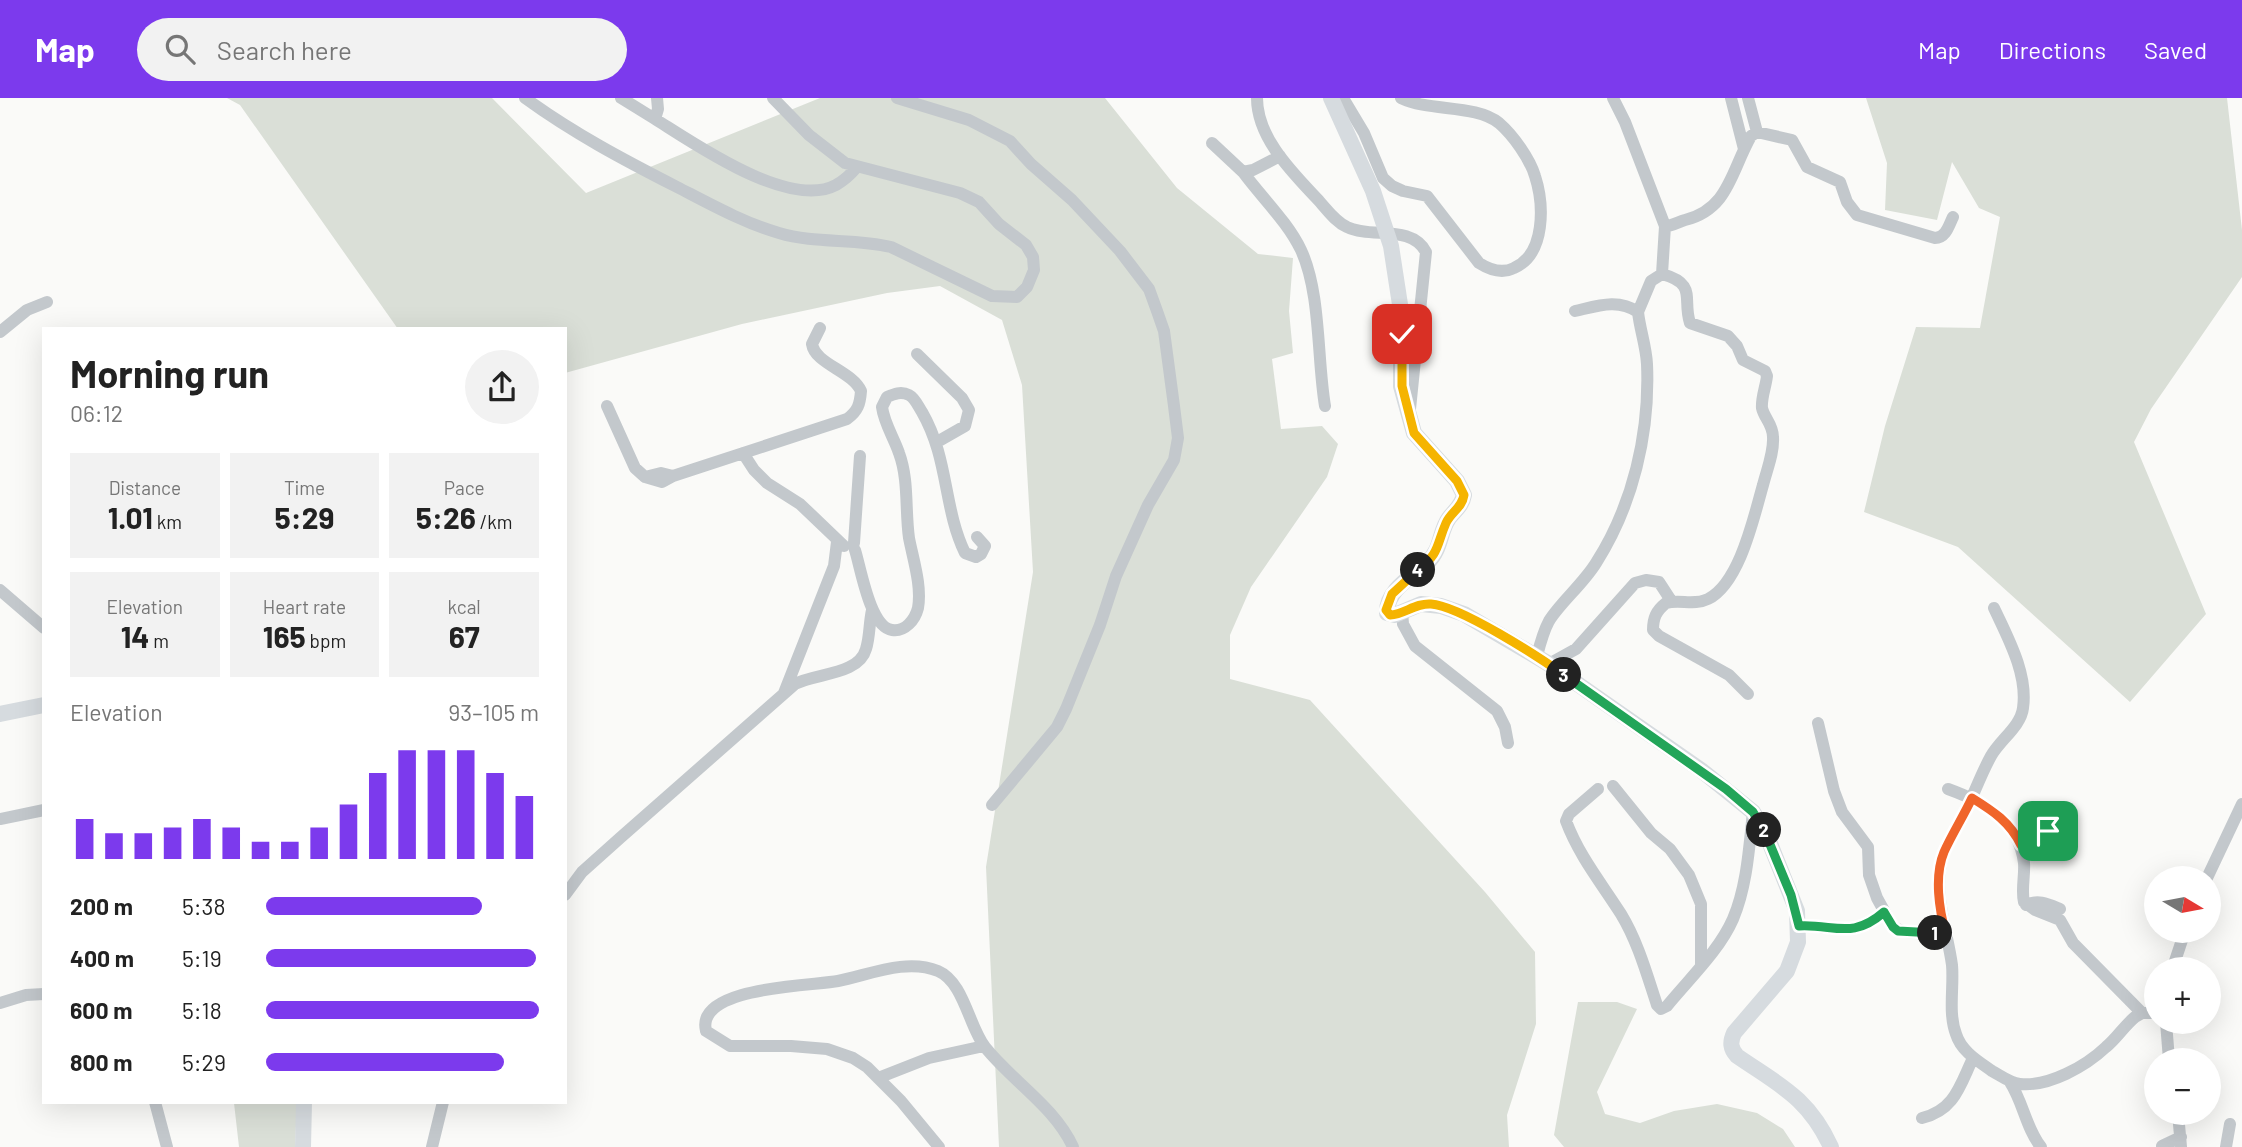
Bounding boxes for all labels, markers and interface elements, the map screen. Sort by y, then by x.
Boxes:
search box [137,18,627,81]
text: Map [35,29,95,69]
icon: search [161,30,199,68]
text: Search here [217,34,352,65]
text: Map [1918,35,1961,64]
text: Directions [1999,35,2106,64]
text: Saved [2144,35,2207,64]
pin [1372,304,1432,364]
icon: check [1383,315,1421,353]
text: Morning run [70,350,269,396]
button: share [465,350,539,424]
text: 06:12 [70,399,123,427]
text: Distance [109,476,181,499]
text: Time [284,476,325,499]
text: Pace [444,476,485,499]
text: 1.01 [108,499,153,535]
text: 5:29 [275,499,334,535]
text: 5:26 [416,499,476,535]
text: km [153,510,182,533]
text: /km [476,510,512,533]
pin: 4 [1400,552,1436,588]
text: 4 [1412,558,1423,581]
text: Elevation [107,595,183,618]
text: Heart rate [263,595,346,618]
text: kcal [448,595,481,618]
text: 14 [121,618,149,654]
text: 165 [263,618,306,654]
text: 67 [449,618,480,654]
text: m [149,629,169,652]
text: bpm [306,629,346,652]
pin: 3 [1546,658,1582,692]
text: 3 [1558,663,1569,686]
text: Elevation [70,698,163,726]
text: 93–105 m [448,698,539,726]
pin [2018,801,2078,861]
pin: 2 [1746,812,1782,848]
icon: arrive [2029,812,2067,850]
text: 2 [1758,818,1769,841]
north arrow [2144,866,2221,943]
map controls [2144,866,2221,1125]
text: 200 m [70,892,133,920]
text: 5:38 [182,892,225,920]
pin: 1 [1918,916,1952,950]
text: 1 [1931,921,1938,944]
text: 400 m [70,944,134,972]
text: 5:19 [182,944,222,972]
button: + [2144,957,2221,1034]
text: 600 m [70,996,132,1024]
text: 5:18 [182,996,222,1024]
text: 800 m [70,1048,132,1076]
text: 5:29 [182,1048,226,1076]
button: − [2144,1048,2221,1125]

